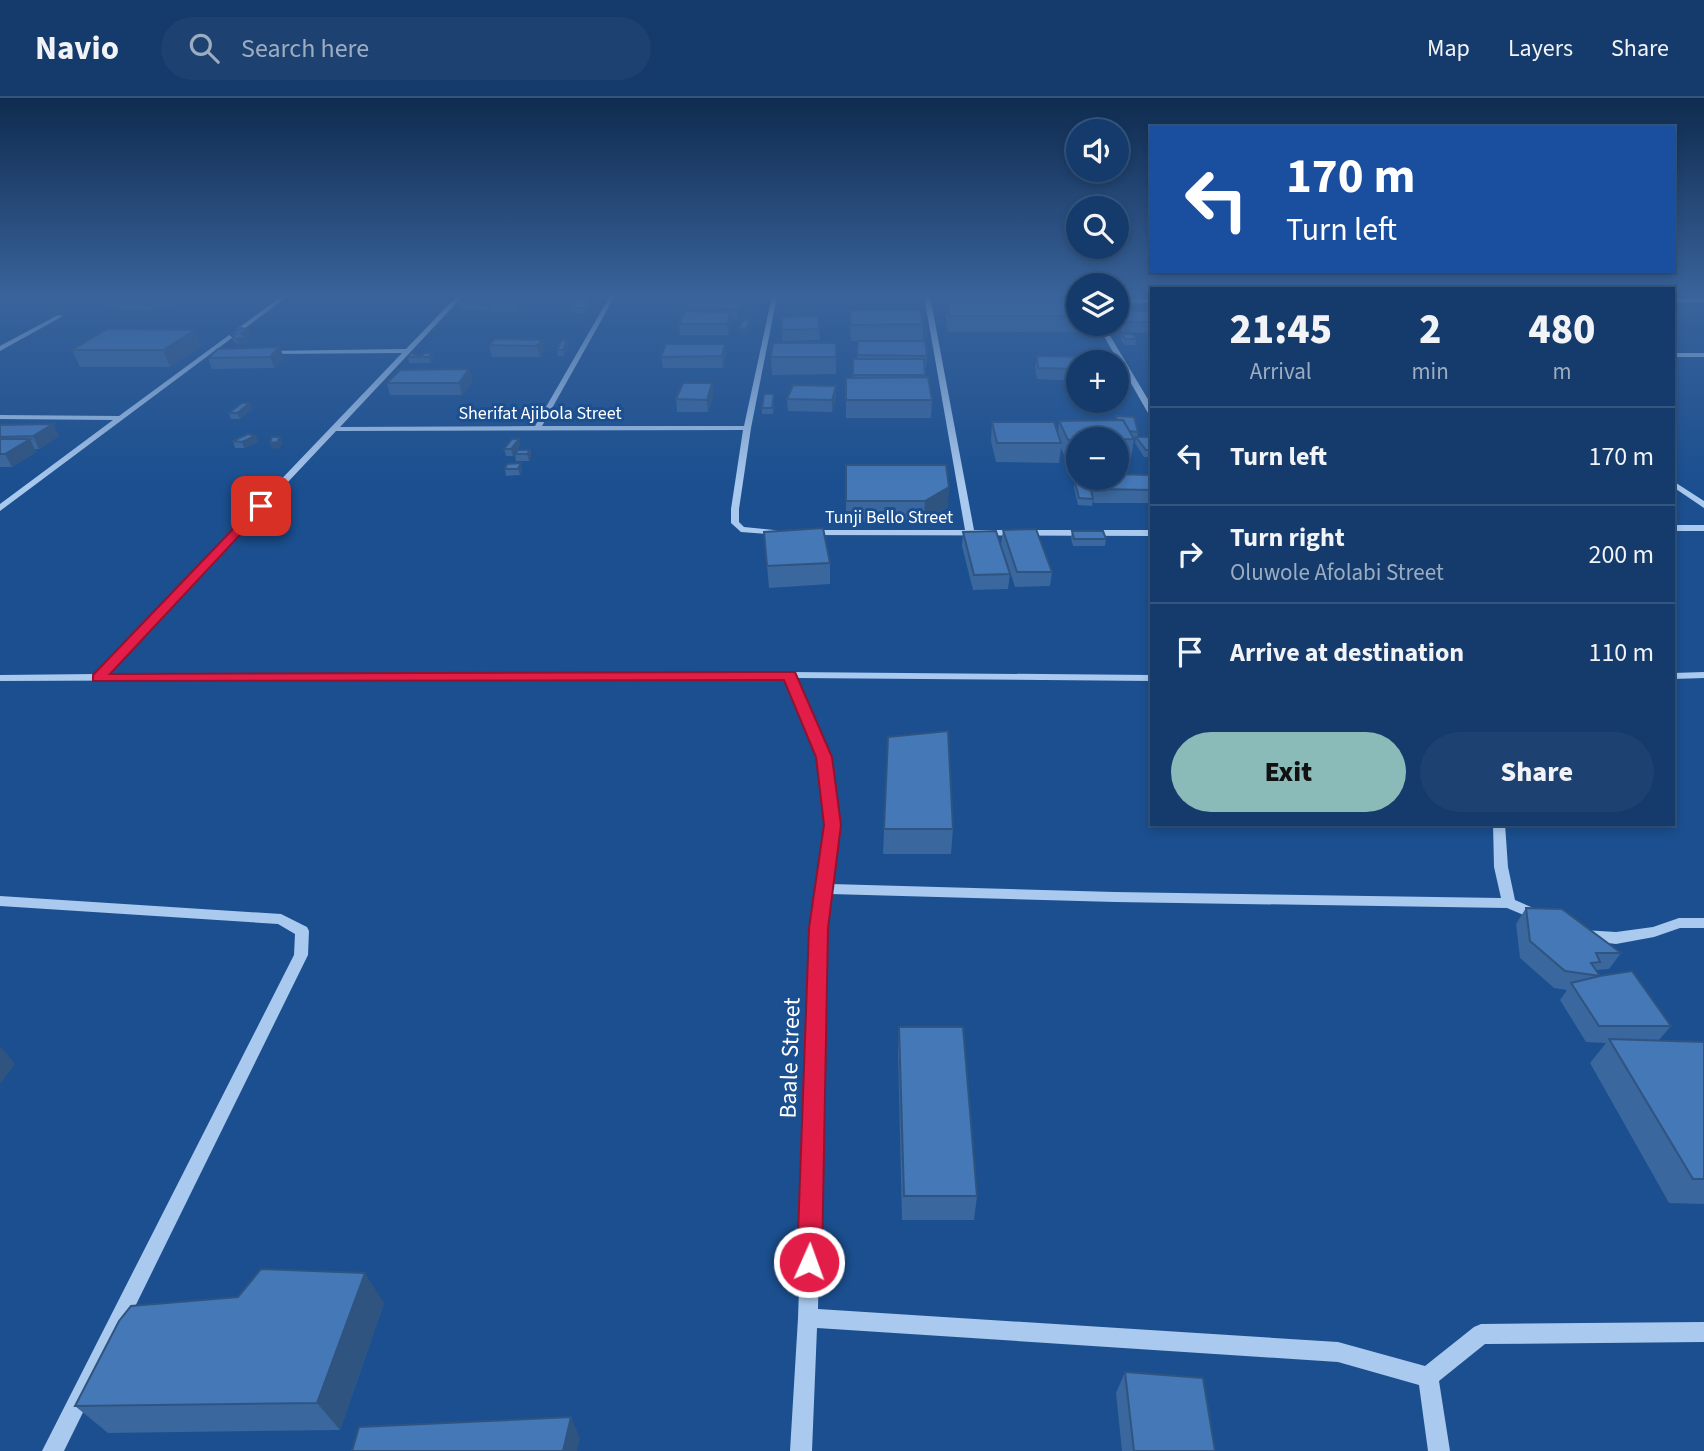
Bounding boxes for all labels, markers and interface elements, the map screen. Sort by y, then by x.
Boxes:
search box [161,17,651,80]
text: Navio [35,25,119,72]
icon: search [185,29,223,67]
text: Search here [241,30,369,67]
text: Map [1427,31,1470,66]
text: Layers [1508,31,1573,66]
text: Share [1611,31,1669,66]
map controls [1066,119,1129,490]
button: sound [1066,119,1129,182]
text: 170 m [1286,142,1415,212]
icon: left [1171,154,1262,245]
button: search [1066,196,1129,259]
text: Turn left [1286,207,1397,253]
button: layers [1066,273,1129,336]
text: 21:45 [1229,300,1332,360]
text: 2 [1419,300,1441,360]
text: 480 [1528,300,1596,360]
button: + [1066,350,1129,413]
text: Arrival [1250,355,1312,388]
text: min [1412,355,1449,388]
text: m [1552,355,1571,388]
street label: Sherifat Ajibola Street [458,401,622,426]
button: − [1066,427,1129,490]
icon: left [1171,437,1209,475]
text: Turn left [1230,438,1327,475]
text: 170 m [1588,438,1654,475]
pin [231,476,291,536]
icon: arrive [242,487,280,525]
street label: Tunji Bello Street [825,505,953,530]
text: Turn right [1230,519,1345,556]
icon: right [1171,535,1209,573]
text: 200 m [1588,536,1654,573]
text: Oluwole Afolabi Street [1230,556,1444,589]
icon: arrive [1171,633,1209,671]
text: Arrive at destination [1230,634,1464,671]
text: 110 m [1588,634,1654,671]
button: Exit [1171,732,1406,812]
button: Share [1420,732,1654,812]
street label: Baale Street [770,997,810,1119]
position arrow [772,1225,846,1299]

